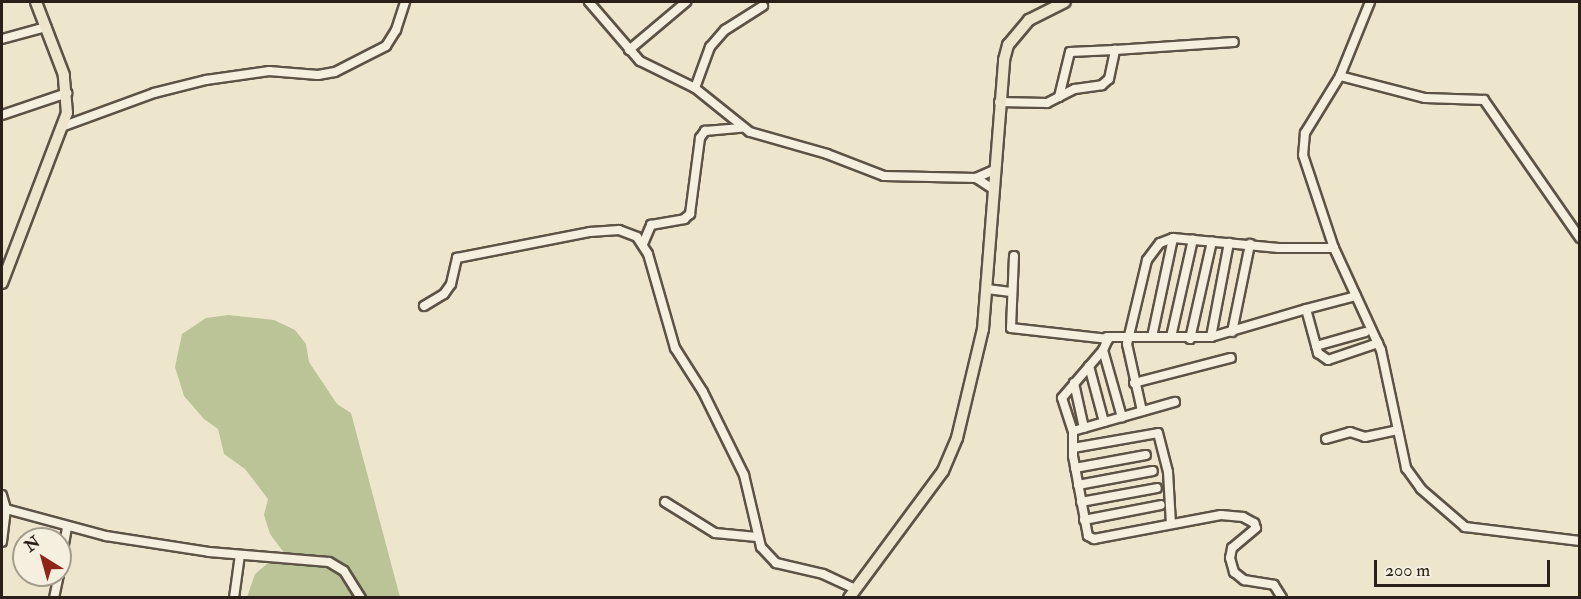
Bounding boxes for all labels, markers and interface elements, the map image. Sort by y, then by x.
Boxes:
north arrow [12,527,72,587]
text: N [21,532,44,557]
scale bar [1377,548,1552,586]
text: 200 m [1385,559,1430,582]

